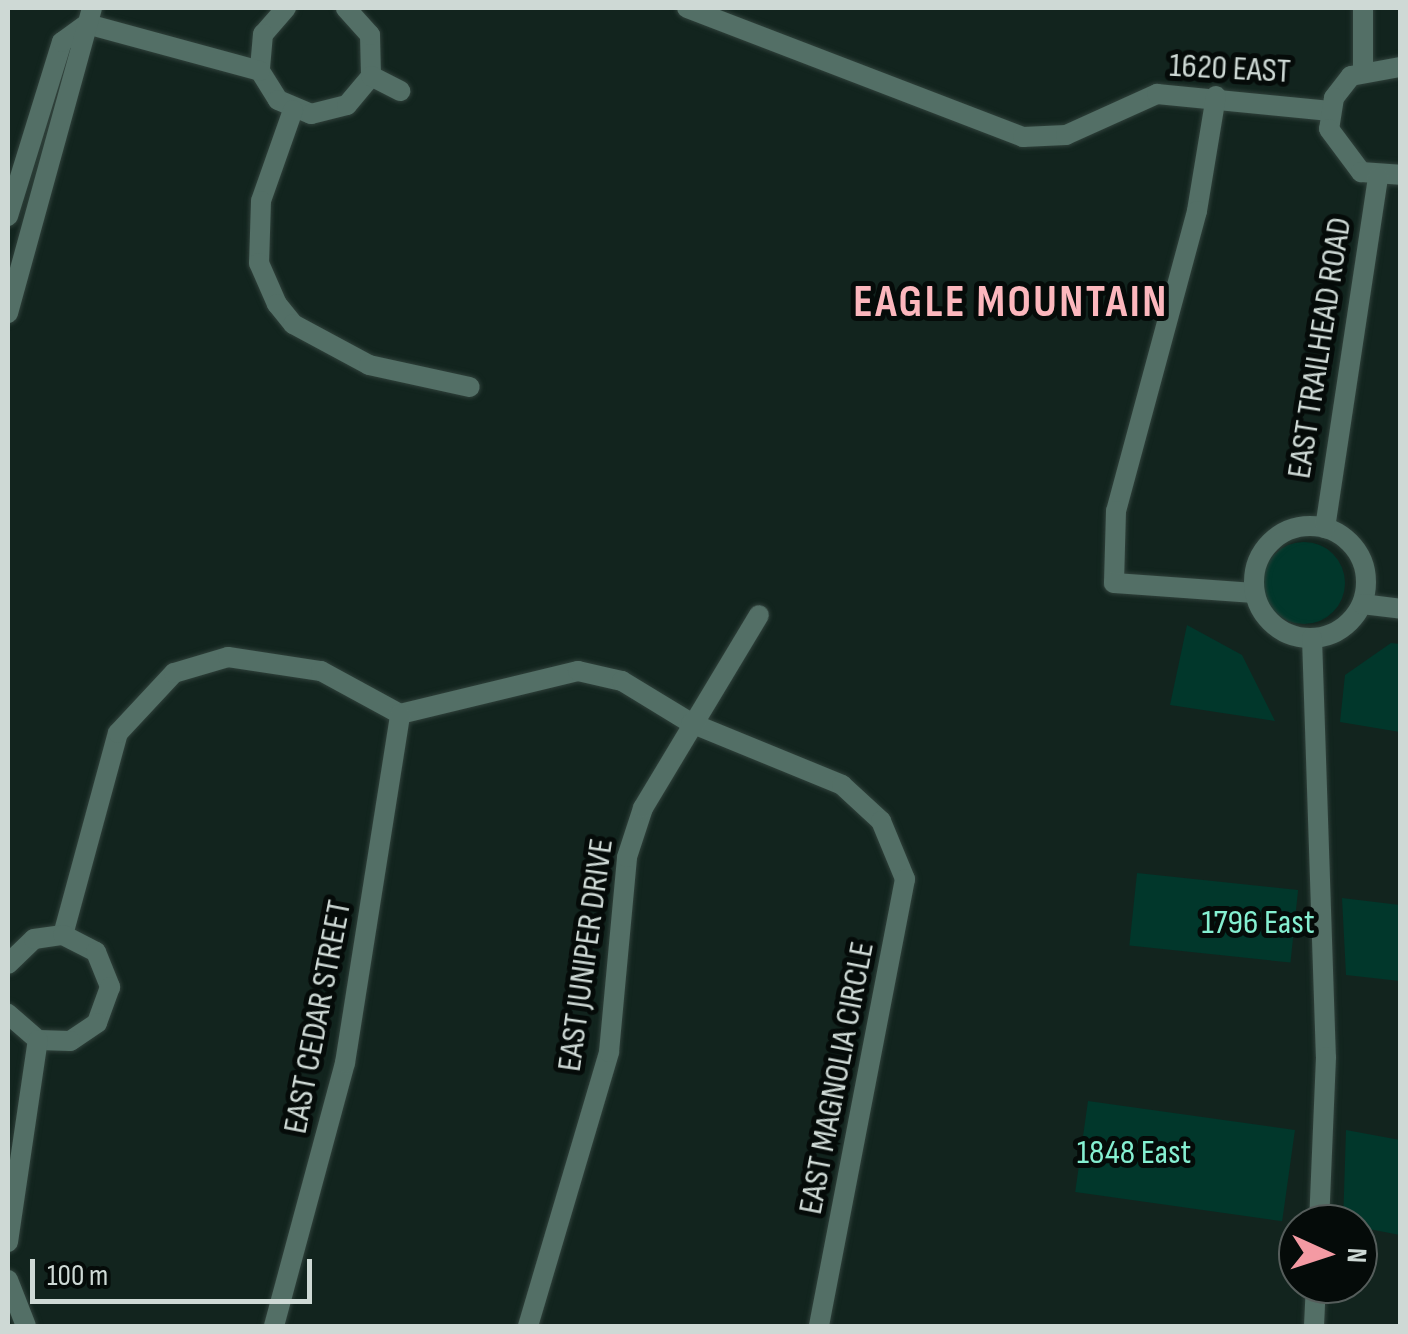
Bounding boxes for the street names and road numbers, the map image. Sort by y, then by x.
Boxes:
street label: 1620 EAST [1168,45,1292,93]
street label: EAST TRAILHEAD ROAD [1279,215,1361,481]
street label: EAST JUNIPER DRIVE [549,836,623,1074]
street label: EAST CEDAR STREET [275,897,361,1137]
street label: EAST MAGNOLIA CIRCLE [790,938,884,1218]

